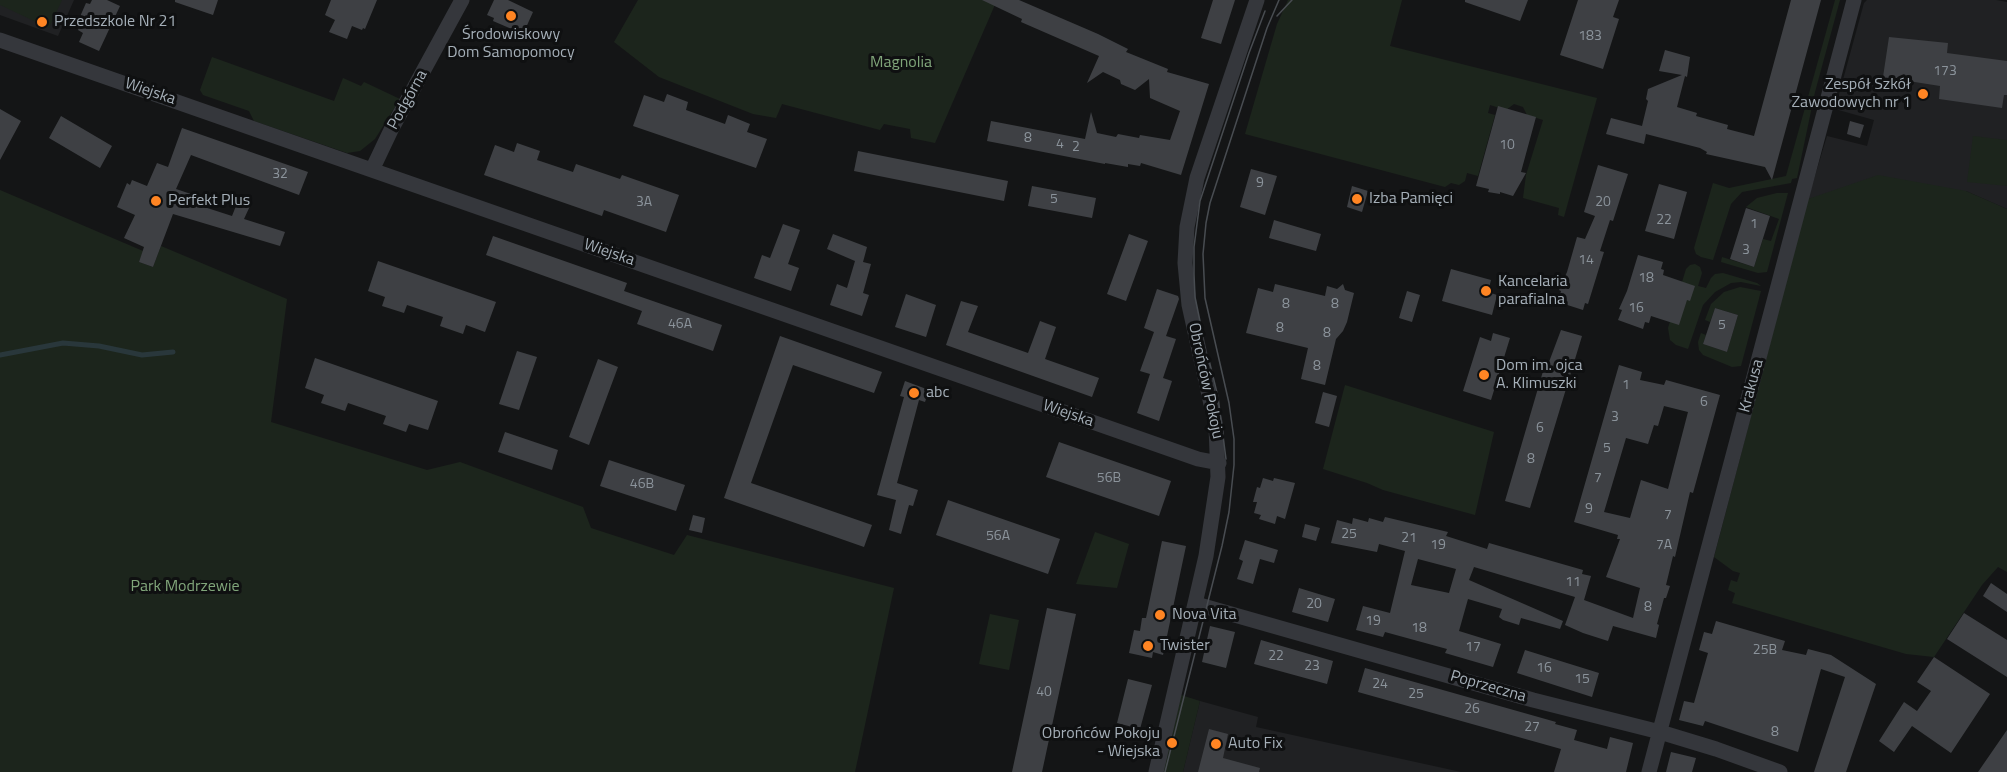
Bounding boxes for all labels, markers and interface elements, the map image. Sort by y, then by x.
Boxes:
marker: Środowiskowy Dom Samopomocy [504,9,518,23]
place label: Przedszkole Nr 21 [54,12,177,32]
marker: Przedszkole Nr 21 [35,15,49,29]
place label: Środowiskowy Dom Samopomocy [447,25,575,63]
house number: 183 [1578,29,1602,45]
park label: Magnolia [870,53,932,73]
house number: 173 [1933,64,1957,80]
street label: Podgórna [384,67,432,133]
street label: Wiejska [122,74,178,110]
place label: Zespół Szkół Zawodowych nr 1 [1792,75,1911,113]
marker: Zespół Szkół Zawodowych nr 1 [1916,87,1930,101]
house number: 8 [1024,131,1032,147]
house number: 4 [1056,137,1064,153]
house number: 10 [1499,138,1515,154]
house number: 2 [1072,140,1080,156]
house number: 32 [272,167,288,183]
house number: 9 [1256,176,1264,192]
place label: Izba Pamięci [1369,189,1453,209]
place label: Perfekt Plus [168,191,250,211]
house number: 5 [1050,192,1058,208]
marker: Izba Pamięci [1350,192,1364,206]
marker: Perfekt Plus [149,194,163,208]
house number: 3A [636,195,652,211]
house number: 20 [1595,195,1611,211]
house number: 22 [1656,213,1672,229]
house number: 1 [1750,217,1758,233]
street label: Wiejska [581,235,637,271]
house number: 3 [1742,243,1750,259]
house number: 14 [1578,253,1594,269]
house number: 18 [1638,271,1654,287]
place label: Kancelaria parafialna [1498,272,1567,310]
marker: Kancelaria parafialna [1479,284,1493,298]
house number: 8 [1282,297,1290,313]
house number: 8 [1331,297,1339,313]
house number: 16 [1628,301,1644,317]
house number: 46A [668,317,692,333]
house number: 5 [1718,318,1726,334]
street label: Obrońców Pokoju [1183,321,1227,441]
house number: 8 [1276,321,1284,337]
house number: 8 [1323,326,1331,342]
place label: Dom im. ojca A. Klimuszki [1496,356,1582,394]
street label: Krakusa [1736,357,1768,415]
house number: 8 [1313,359,1321,375]
marker: Dom im. ojca A. Klimuszki [1477,368,1491,382]
house number: 1 [1622,378,1630,394]
place label: abc [926,383,949,403]
marker: abc [907,386,921,400]
house number: 6 [1700,395,1708,411]
street label: Wiejska [1040,396,1096,432]
house number: 3 [1611,410,1619,426]
house number: 6 [1536,421,1544,437]
house number: 5 [1603,441,1611,457]
house number: 8 [1527,452,1535,468]
house number: 56B [1097,471,1121,487]
house number: 7 [1594,471,1602,487]
house number: 46B [630,477,654,493]
house number: 9 [1585,502,1593,518]
house number: 7 [1664,508,1672,524]
house number: 25 [1341,527,1357,543]
house number: 56A [986,529,1010,545]
house number: 21 [1401,531,1417,547]
house number: 19 [1430,538,1446,554]
house number: 7A [1656,538,1672,554]
house number: 11 [1565,575,1581,591]
park label: Park Modrzewie [131,577,239,597]
house number: 20 [1306,597,1322,613]
house number: 8 [1644,600,1652,616]
place label: Nova Vita [1172,605,1237,625]
marker: Nova Vita [1153,608,1167,622]
house number: 19 [1365,614,1381,630]
house number: 18 [1411,621,1427,637]
place label: Twister [1160,636,1210,656]
marker: Twister [1141,639,1155,653]
house number: 17 [1465,640,1481,656]
house number: 25B [1753,643,1777,659]
house number: 22 [1268,649,1284,665]
house number: 23 [1304,659,1320,675]
house number: 16 [1536,661,1552,677]
street label: Poprzeczna [1448,667,1528,707]
house number: 15 [1574,672,1590,688]
house number: 24 [1372,677,1388,693]
house number: 40 [1036,685,1052,701]
house number: 25 [1408,687,1424,703]
house number: 26 [1464,702,1480,718]
house number: 27 [1524,720,1540,736]
place label: Obrońców Pokoju - Wiejska [1042,724,1160,762]
house number: 8 [1771,725,1779,741]
place label: Auto Fix [1228,734,1283,754]
marker: Obrońców Pokoju - Wiejska [1165,736,1179,750]
marker: Auto Fix [1209,737,1223,751]

